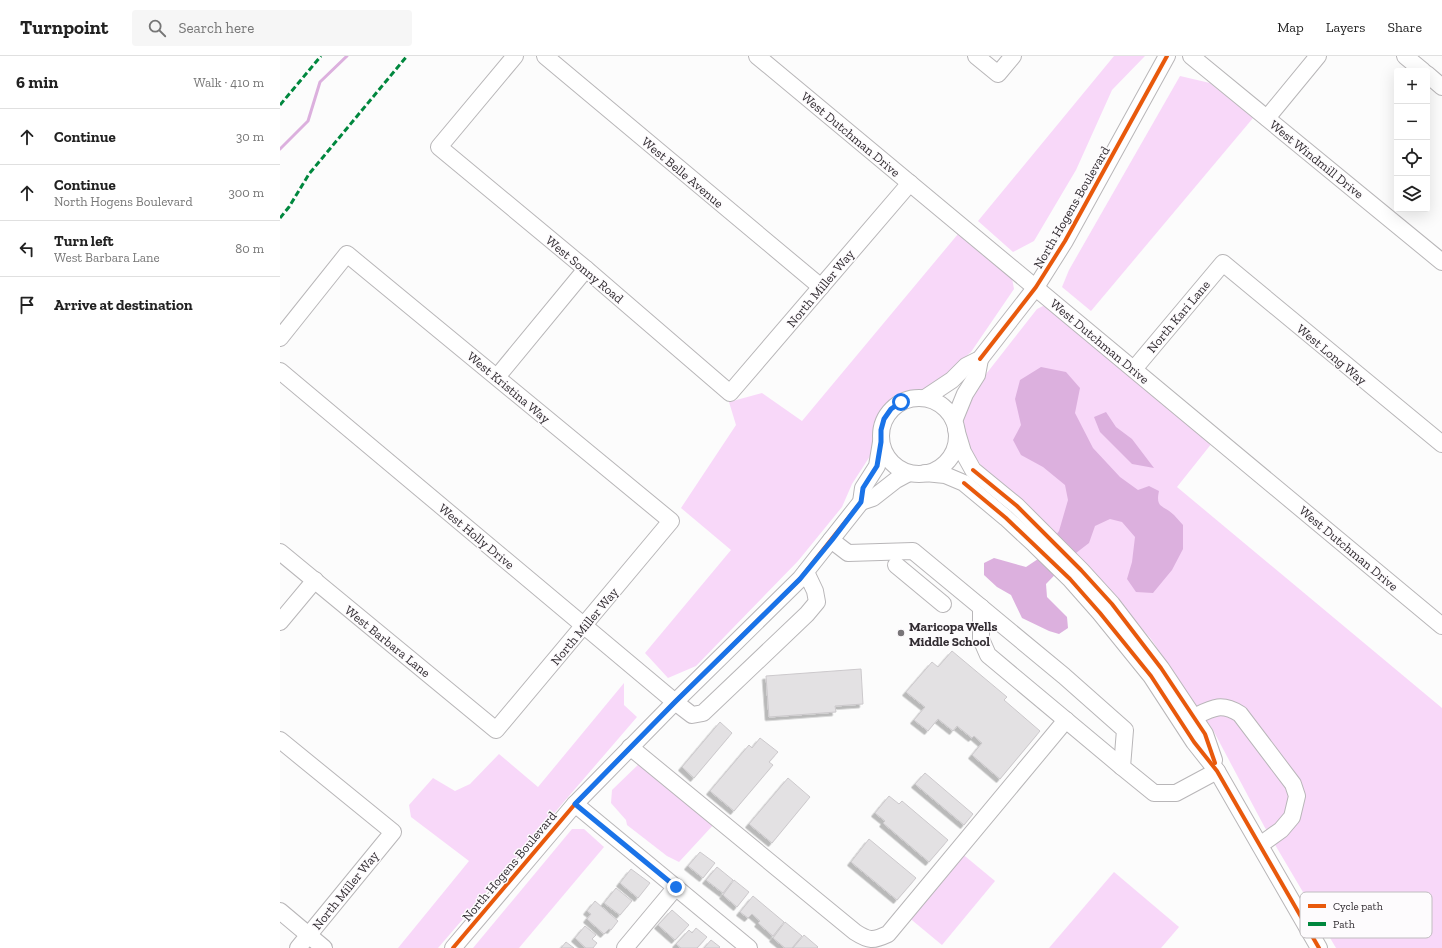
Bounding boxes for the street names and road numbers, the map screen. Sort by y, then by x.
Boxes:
street label: West Dutchman Drive [798,89,903,180]
street label: West Windmill Drive [1267,117,1367,202]
street label: West Belle Avenue [639,134,727,211]
street label: North Hogens Boulevard [1030,144,1113,271]
street label: West Sonny Road [543,233,626,306]
street label: North Miller Way [784,246,857,330]
street label: North Kari Lane [1144,277,1213,356]
street label: West Dutchman Drive [1047,296,1152,387]
street label: West Long Way [1294,321,1370,388]
street label: West Kristina Way [464,348,553,427]
street label: West Holly Drive [436,500,517,572]
street label: West Dutchman Drive [1296,503,1401,594]
street label: North Miller Way [548,584,621,668]
street label: West Barbara Lane [342,602,433,680]
street label: North Hogens Boulevard [459,808,560,924]
street label: North Miller Way [309,848,382,933]

